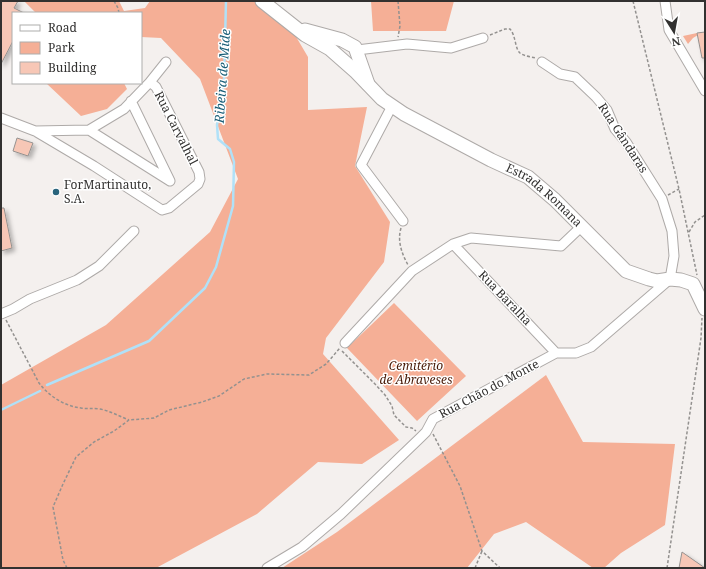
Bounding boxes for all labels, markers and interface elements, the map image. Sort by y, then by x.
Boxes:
legend [12,12,142,84]
north arrow [654,12,694,52]
text: Road [48,19,78,36]
water label: Ribeira de Mide [210,28,234,125]
text: N [670,34,682,51]
text: Park [48,39,76,56]
text: Building [48,59,97,76]
street label: Rua Carvalhal [151,88,202,168]
street label: Rua Gândaras [594,99,652,176]
street label: Estrada Romana [503,159,586,231]
place label: ForMartinauto, S.A. [64,176,151,207]
marker: ForMartinauto, S.A. [51,187,61,197]
street label: Rua Baralha [475,266,536,329]
street label: Rua Chão do Monte [436,355,542,422]
park label: Cemitério de Abraveses [380,357,453,388]

